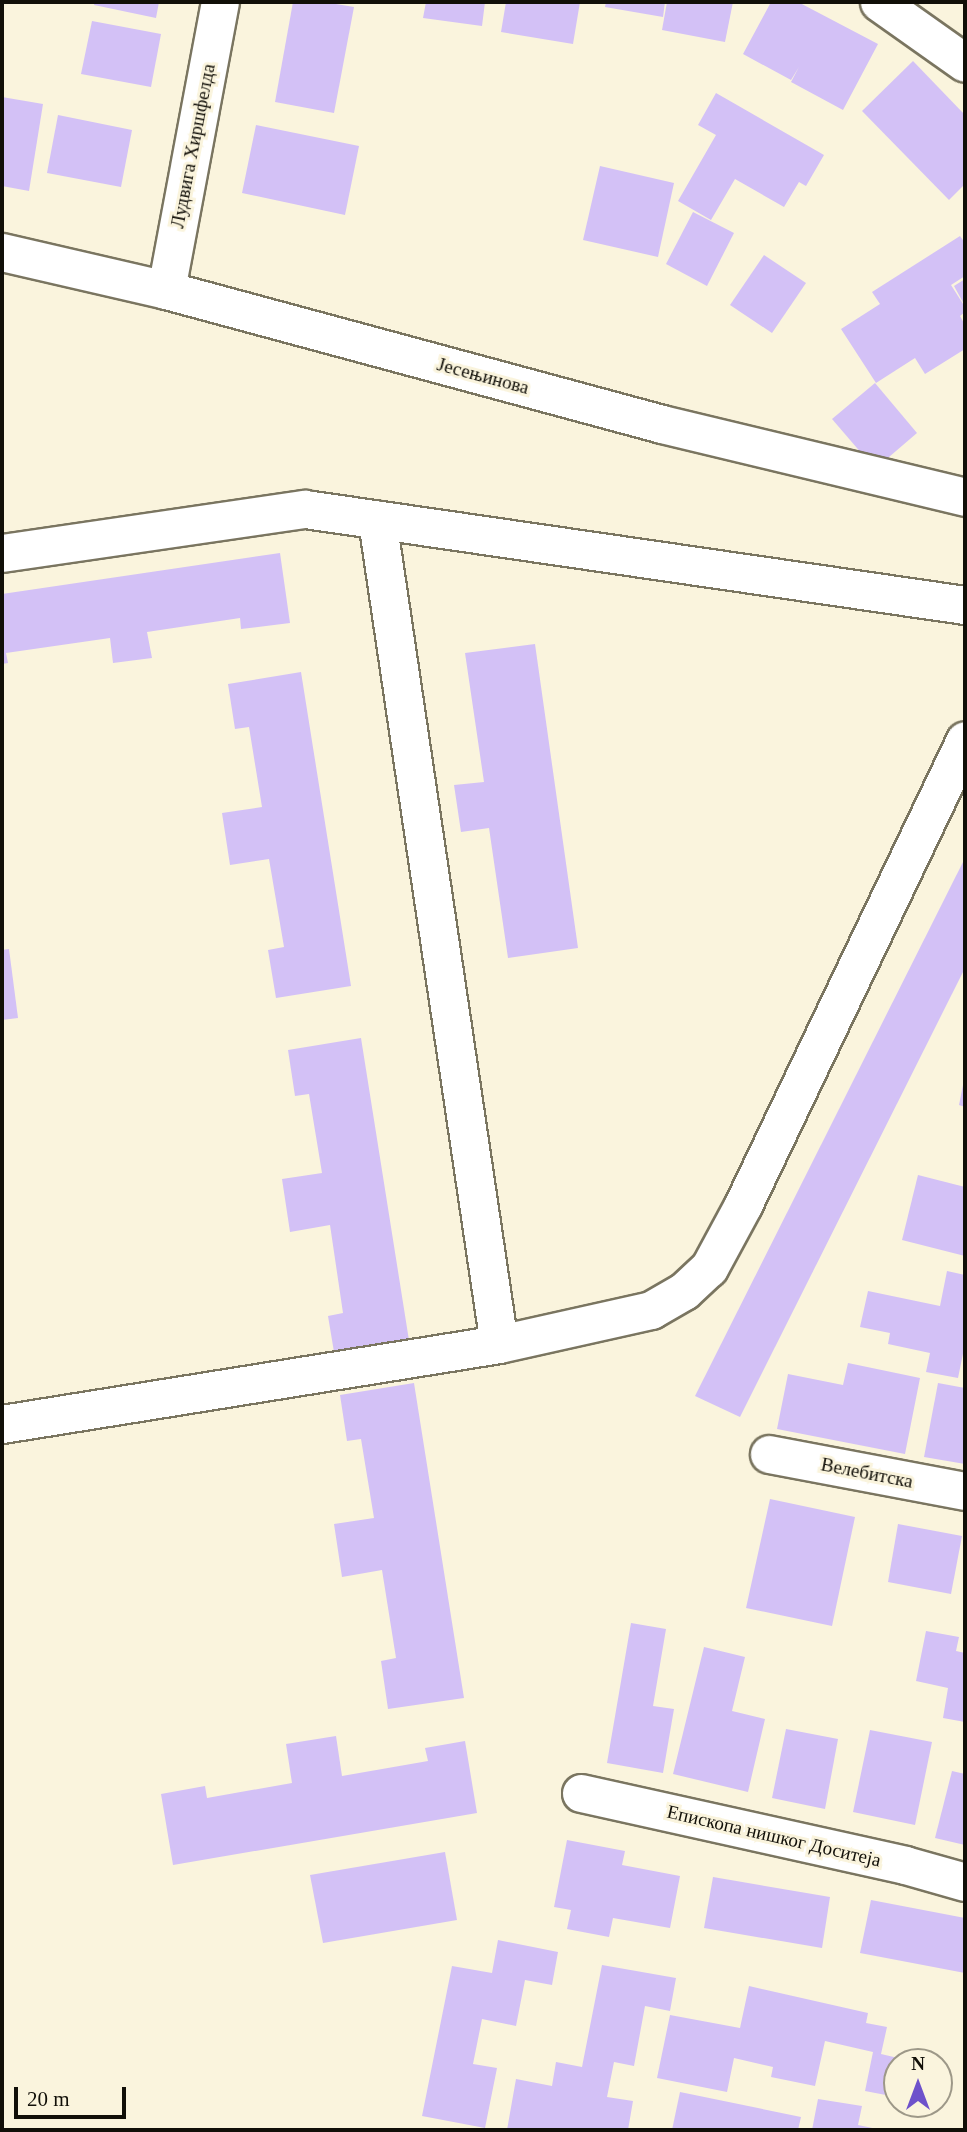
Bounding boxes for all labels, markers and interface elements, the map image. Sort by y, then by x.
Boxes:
street label: Лудвига Хиршфелда [166,62,220,230]
street label: Јесењинова [435,353,531,399]
street label: Велебитска [819,1453,915,1493]
street label: Епископа нишког Доситеја [665,1800,883,1872]
north arrow [883,2048,953,2118]
text: N [911,2053,925,2074]
scale bar [18,2072,130,2116]
text: 20 m [27,2087,70,2111]

